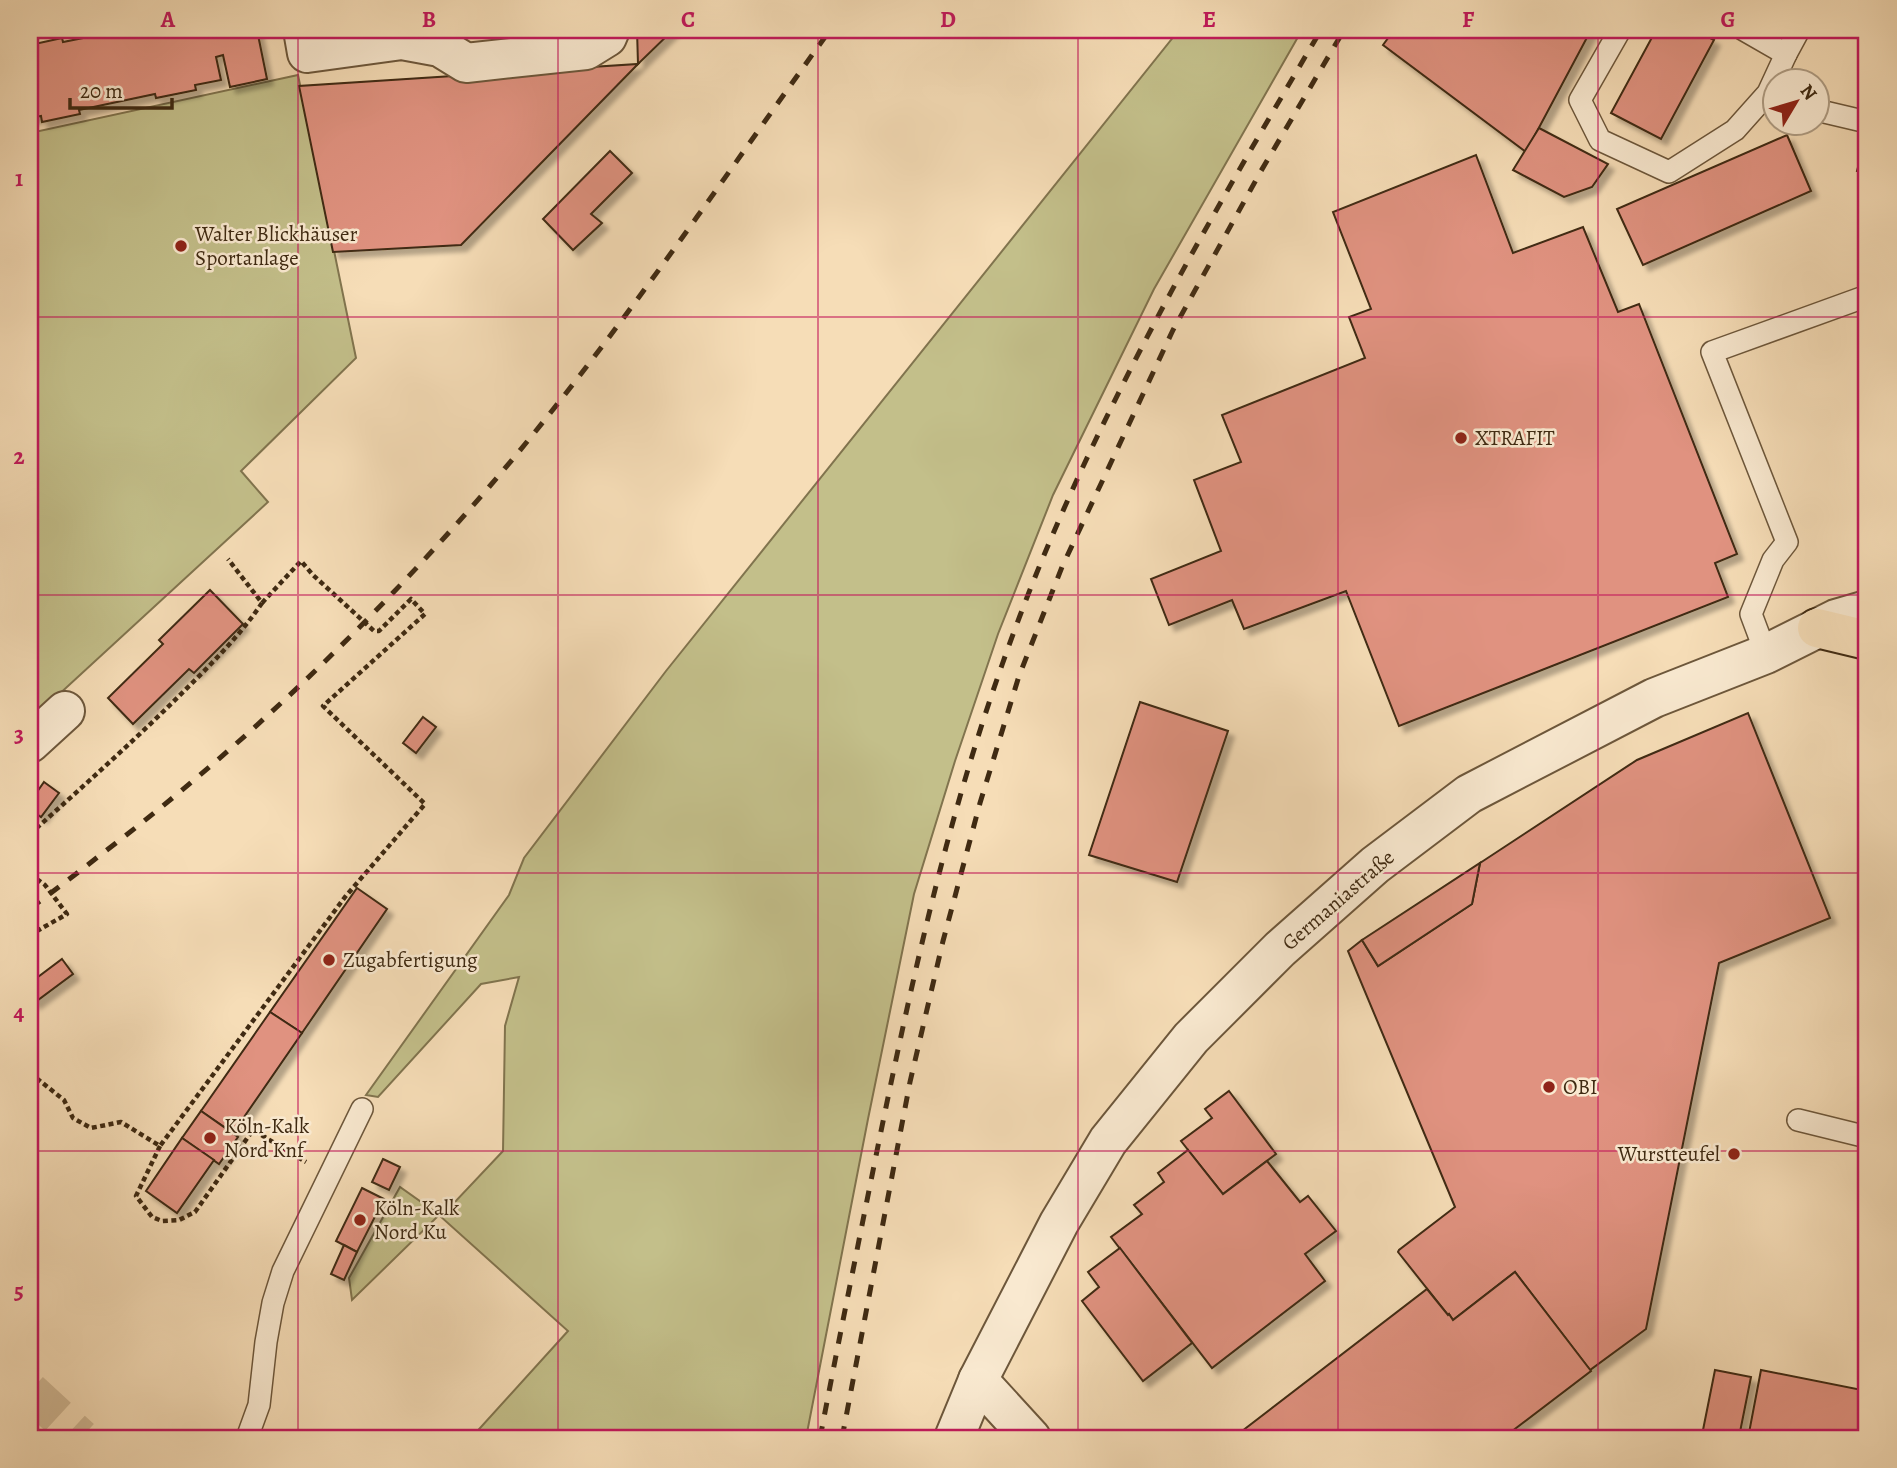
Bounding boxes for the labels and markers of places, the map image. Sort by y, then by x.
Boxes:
place label: Walter Blickhäuser Sportanlage [194,220,358,272]
marker: Walter Blickhäuser Sportanlage [173,238,189,254]
place label: XTRAFIT [1475,424,1555,452]
marker: XTRAFIT [1453,430,1469,446]
place label: Zugabfertigung [343,946,478,974]
marker: Zugabfertigung [321,952,337,968]
place label: OBI [1563,1073,1598,1101]
marker: OBI [1541,1079,1557,1095]
place label: Köln-Kalk Nord Knf [224,1112,310,1164]
marker: Köln-Kalk Nord Knf [202,1130,218,1146]
place label: Wurstteufel [1617,1140,1720,1168]
marker: Wurstteufel [1726,1146,1742,1162]
place label: Köln-Kalk Nord Ku [374,1194,460,1246]
marker: Köln-Kalk Nord Ku [352,1212,368,1228]

